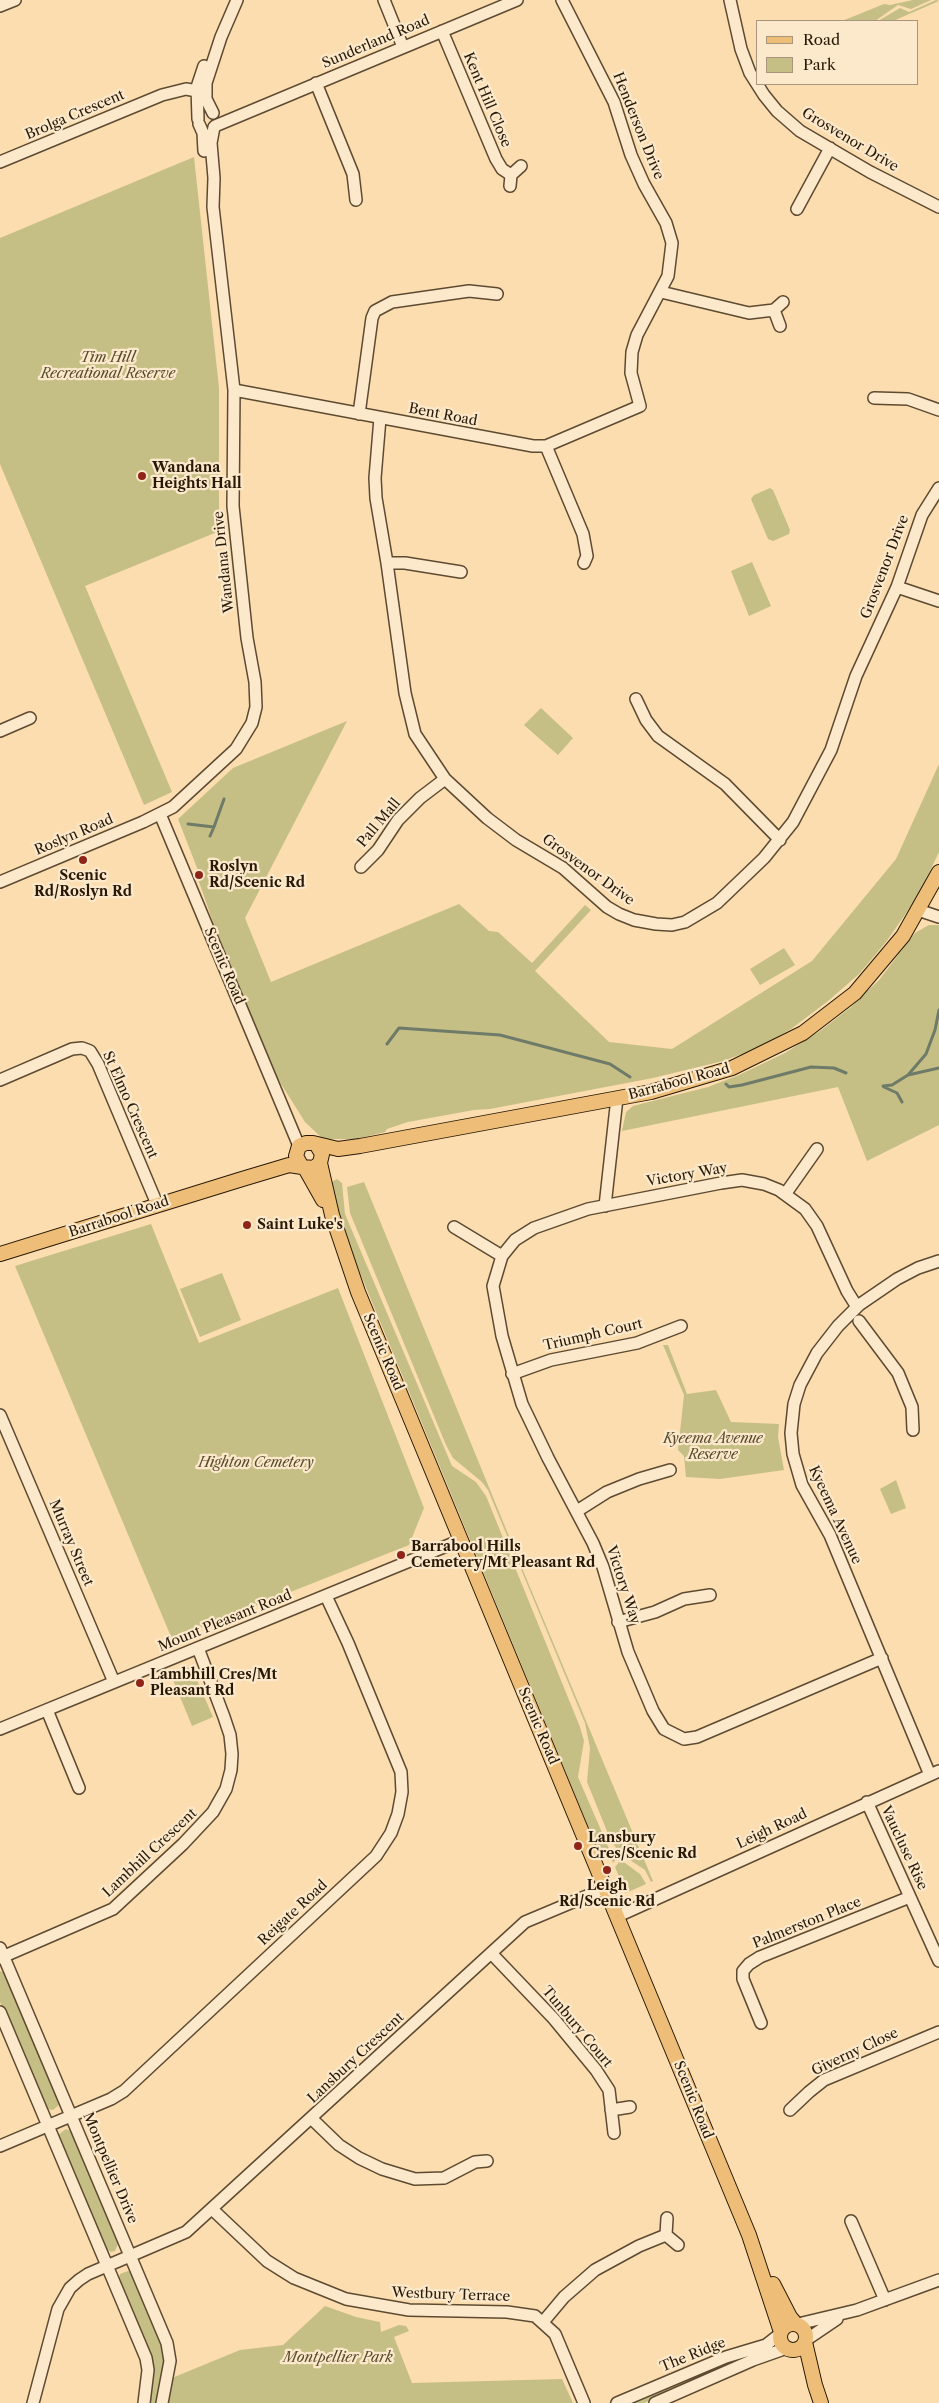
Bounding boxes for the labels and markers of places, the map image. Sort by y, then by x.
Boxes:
place label: Wandana Heights Hall [152,460,242,492]
marker: Wandana Heights Hall [136,470,148,482]
marker: Scenic Rd/Roslyn Rd [77,854,89,866]
place label: Roslyn Rd/Scenic Rd [209,859,305,892]
place label: Scenic Rd/Roslyn Rd [34,868,132,900]
marker: Roslyn Rd/Scenic Rd [193,869,205,881]
place label: Saint Luke's [257,1217,343,1233]
marker: Saint Luke's [241,1219,253,1231]
place label: Barrabool Hills Cemetery/Mt Pleasant Rd [411,1539,595,1571]
marker: Barrabool Hills Cemetery/Mt Pleasant Rd [395,1549,407,1561]
place label: Lambhill Cres/Mt Pleasant Rd [150,1667,277,1700]
marker: Lambhill Cres/Mt Pleasant Rd [134,1677,146,1689]
place label: Lansbury Cres/Scenic Rd [588,1830,697,1862]
marker: Lansbury Cres/Scenic Rd [572,1840,584,1852]
marker: Leigh Rd/Scenic Rd [601,1864,613,1876]
place label: Leigh Rd/Scenic Rd [559,1878,655,1910]

